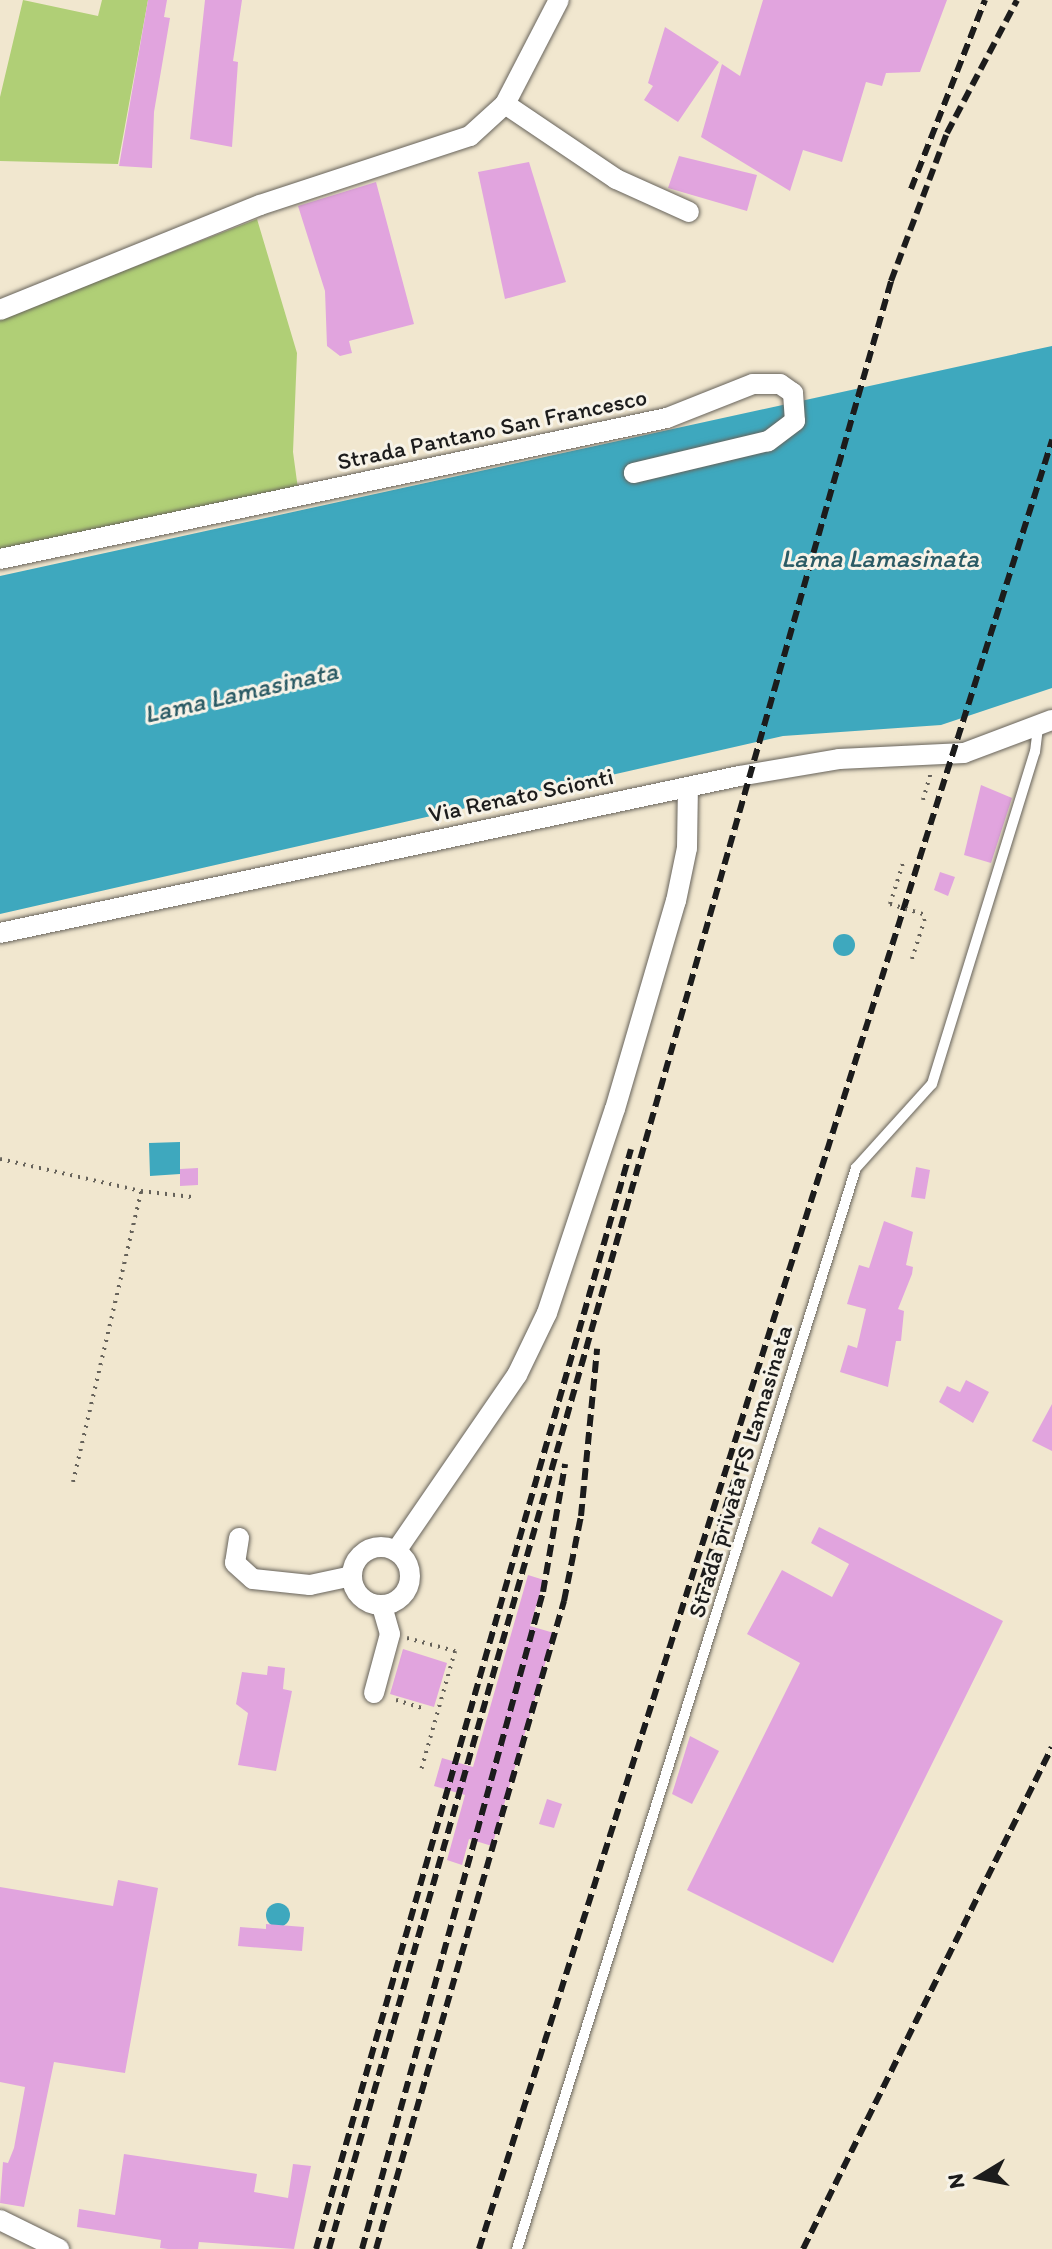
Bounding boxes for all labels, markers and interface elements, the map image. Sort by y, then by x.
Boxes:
street label: Strada Pantano San Francesco [336,382,648,476]
water label: Lama Lamasinata [781,543,979,575]
water label: Lama Lamasinata [141,656,341,730]
street label: Via Renato Scionti [427,762,615,828]
street label: Strada privata FS Lamasinata [682,1322,798,1620]
north arrow [940,2137,1020,2217]
text: N [941,2172,970,2191]

